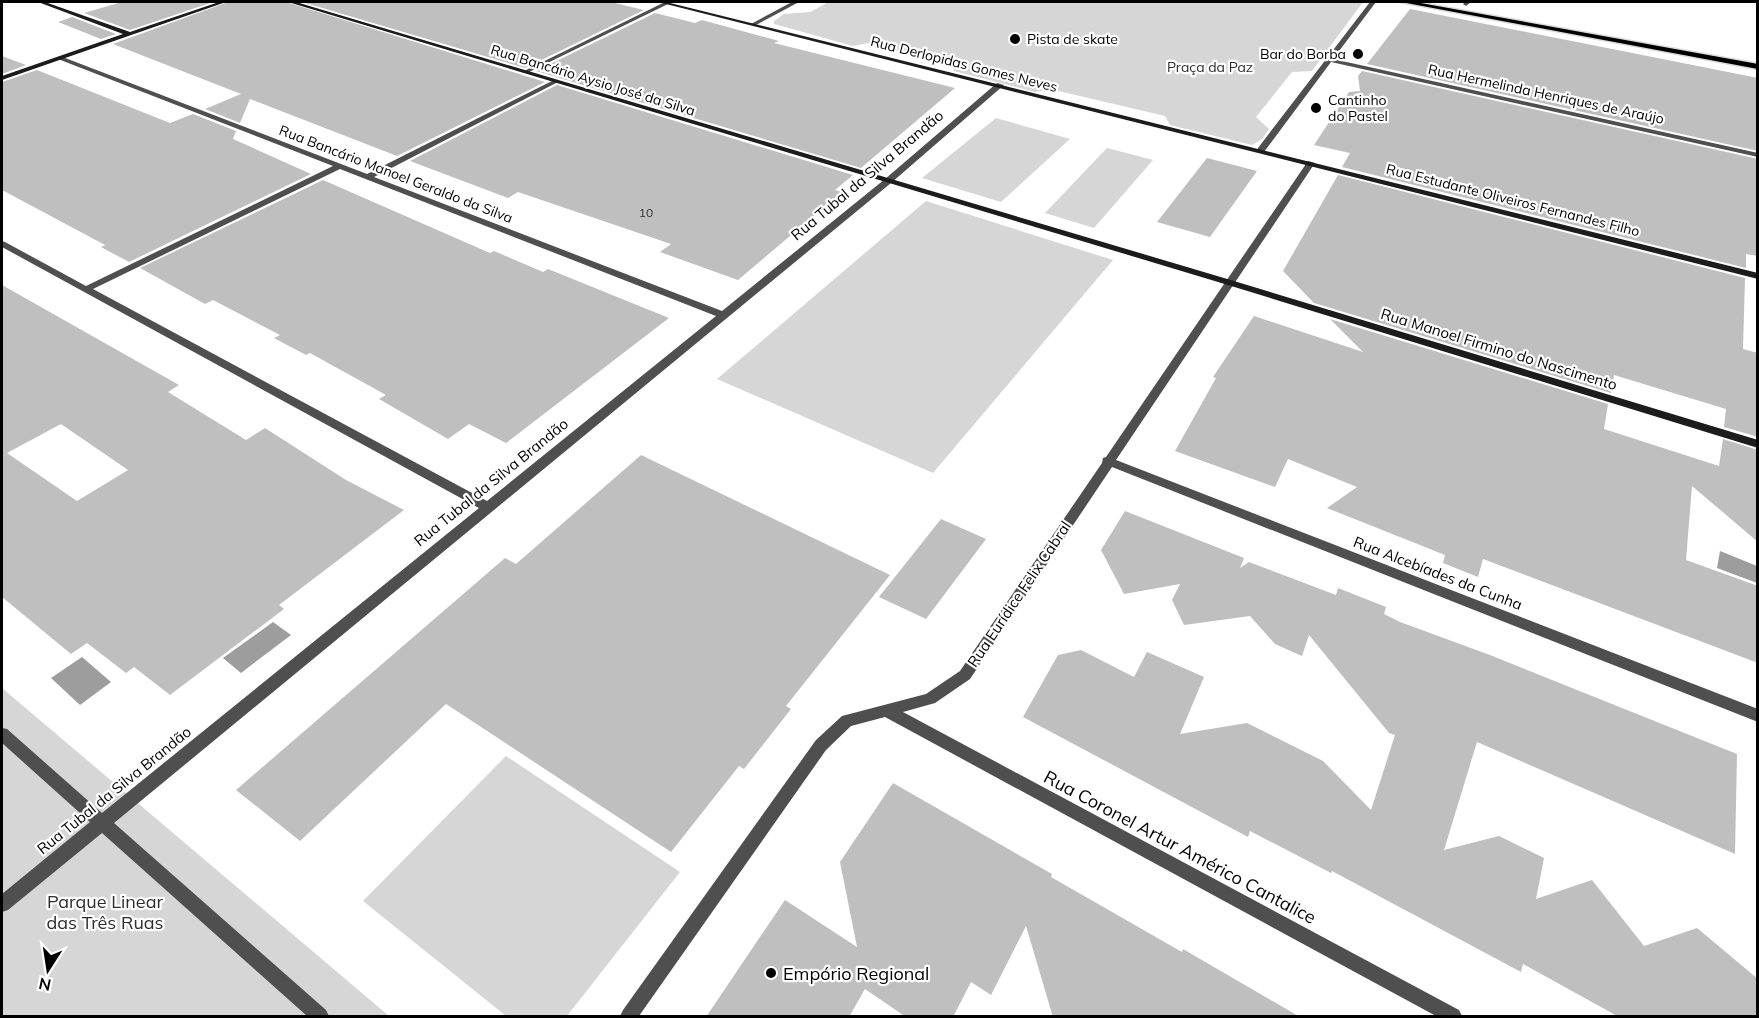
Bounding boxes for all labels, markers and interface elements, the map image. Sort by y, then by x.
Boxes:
place label: Pista de skate [1027,30,1118,48]
street label: Rua Derlopidas Gomes Neves [869,32,1059,96]
marker: Pista de skate [1008,32,1022,46]
street label: Rua Bancário Aysio José da Silva [489,40,697,120]
place label: Bar do Borba [1260,45,1346,63]
marker: Bar do Borba [1351,47,1365,61]
park label: Praça da Paz [1167,58,1253,76]
street label: Rua Hermelinda Henriques de Araújo [1426,60,1666,128]
place label: Cantinho do Pastel [1328,91,1388,125]
marker: Cantinho do Pastel [1309,101,1323,115]
street label: Rua Tubal da Silva Brandão [787,106,947,244]
street label: Rua Bancário Manoel Geraldo da Silva [277,121,515,227]
street label: Rua Estudante Oliveiros Fernandes Filho [1384,160,1642,240]
house number: 10 [639,205,653,220]
street label: Rua Manoel Firmino do Nascimento [1378,304,1620,394]
street label: Rua Tubal da Silva Brandão [410,414,572,550]
street label: Rua Eurídice Felix Cabral [963,518,1075,670]
street label: Rua Alcebíades da Cunha [1351,532,1525,614]
street label: Rua Tubal da Silva Brandão [33,722,195,858]
street label: Rua Coronel Artur Américo Cantalice [1040,765,1320,929]
park label: Parque Linear das Três Ruas [46,890,164,934]
north arrow [18,940,78,1000]
place label: Empório Regional [783,962,929,985]
marker: Empório Regional [764,966,778,980]
text: N [37,974,53,996]

